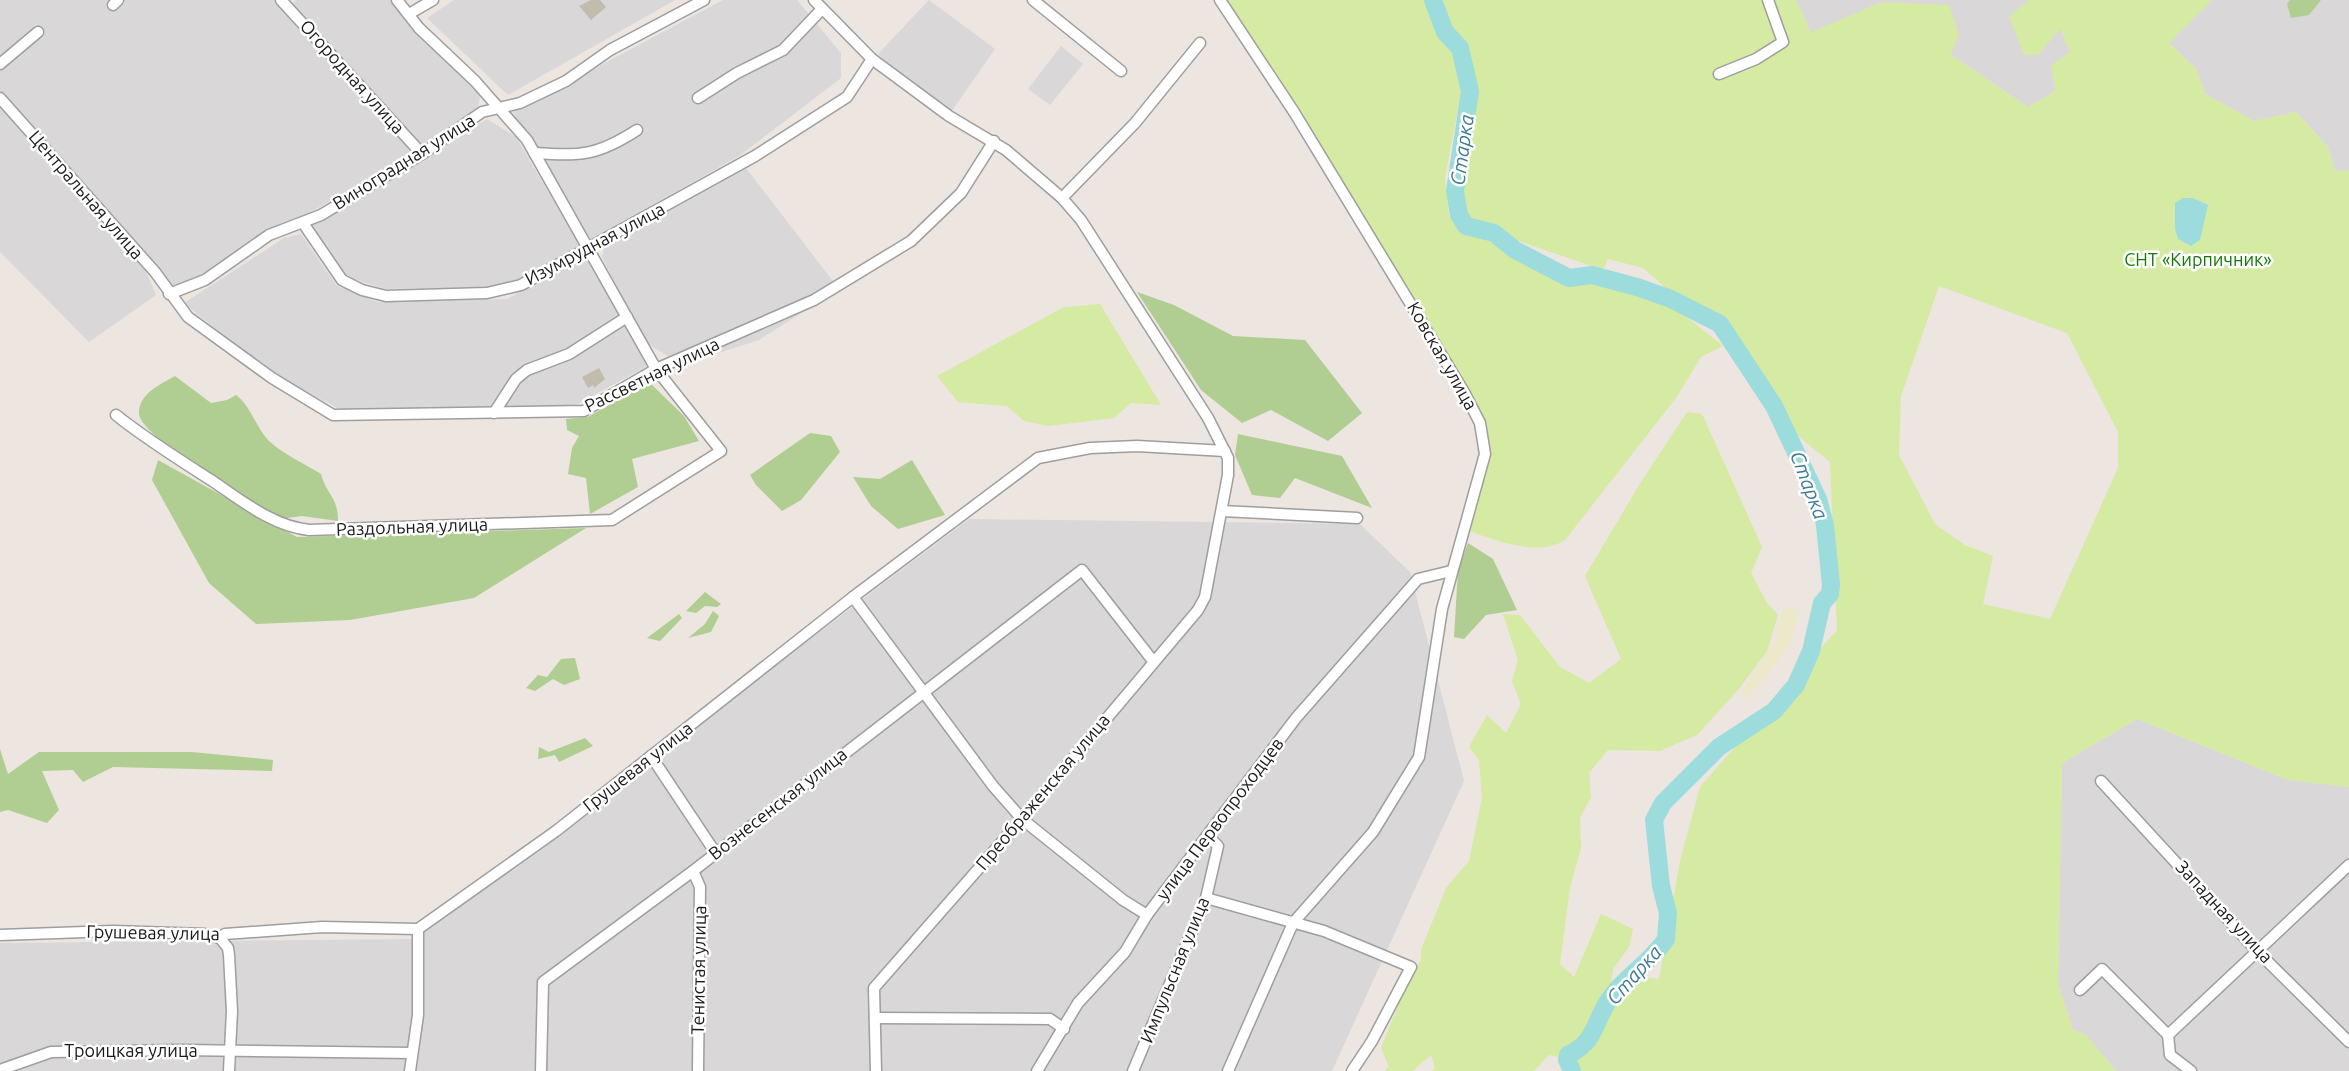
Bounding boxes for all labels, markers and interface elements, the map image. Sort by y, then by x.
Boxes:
street label: Огородная улица [296,15,409,137]
street label: Виноградная улица [329,109,478,213]
water label: Старка [1445,113,1478,187]
street label: Центральная улица [26,126,148,263]
street label: Изумрудная улица [521,198,668,288]
park label: СНТ «Кирпичник» [2124,249,2272,269]
street label: Ковская улица [1404,298,1482,413]
street label: Рассветная улица [581,333,722,415]
water label: Старка [1786,447,1833,522]
street label: Раздольная улица [336,513,488,539]
street label: Преображенская улица [971,709,1113,873]
street label: Грушевая улица [579,717,696,815]
street label: улица Первопроходцев [1152,733,1287,904]
street label: Вознесенская улица [704,743,850,863]
street label: Западная улица [2172,856,2277,967]
street label: Импульсная улица [1136,894,1213,1046]
street label: Тенистая улица [687,905,709,1035]
street label: Грушевая улица [86,921,220,943]
water label: Старка [1601,940,1666,1009]
street label: Троицкая улица [64,1040,198,1060]

